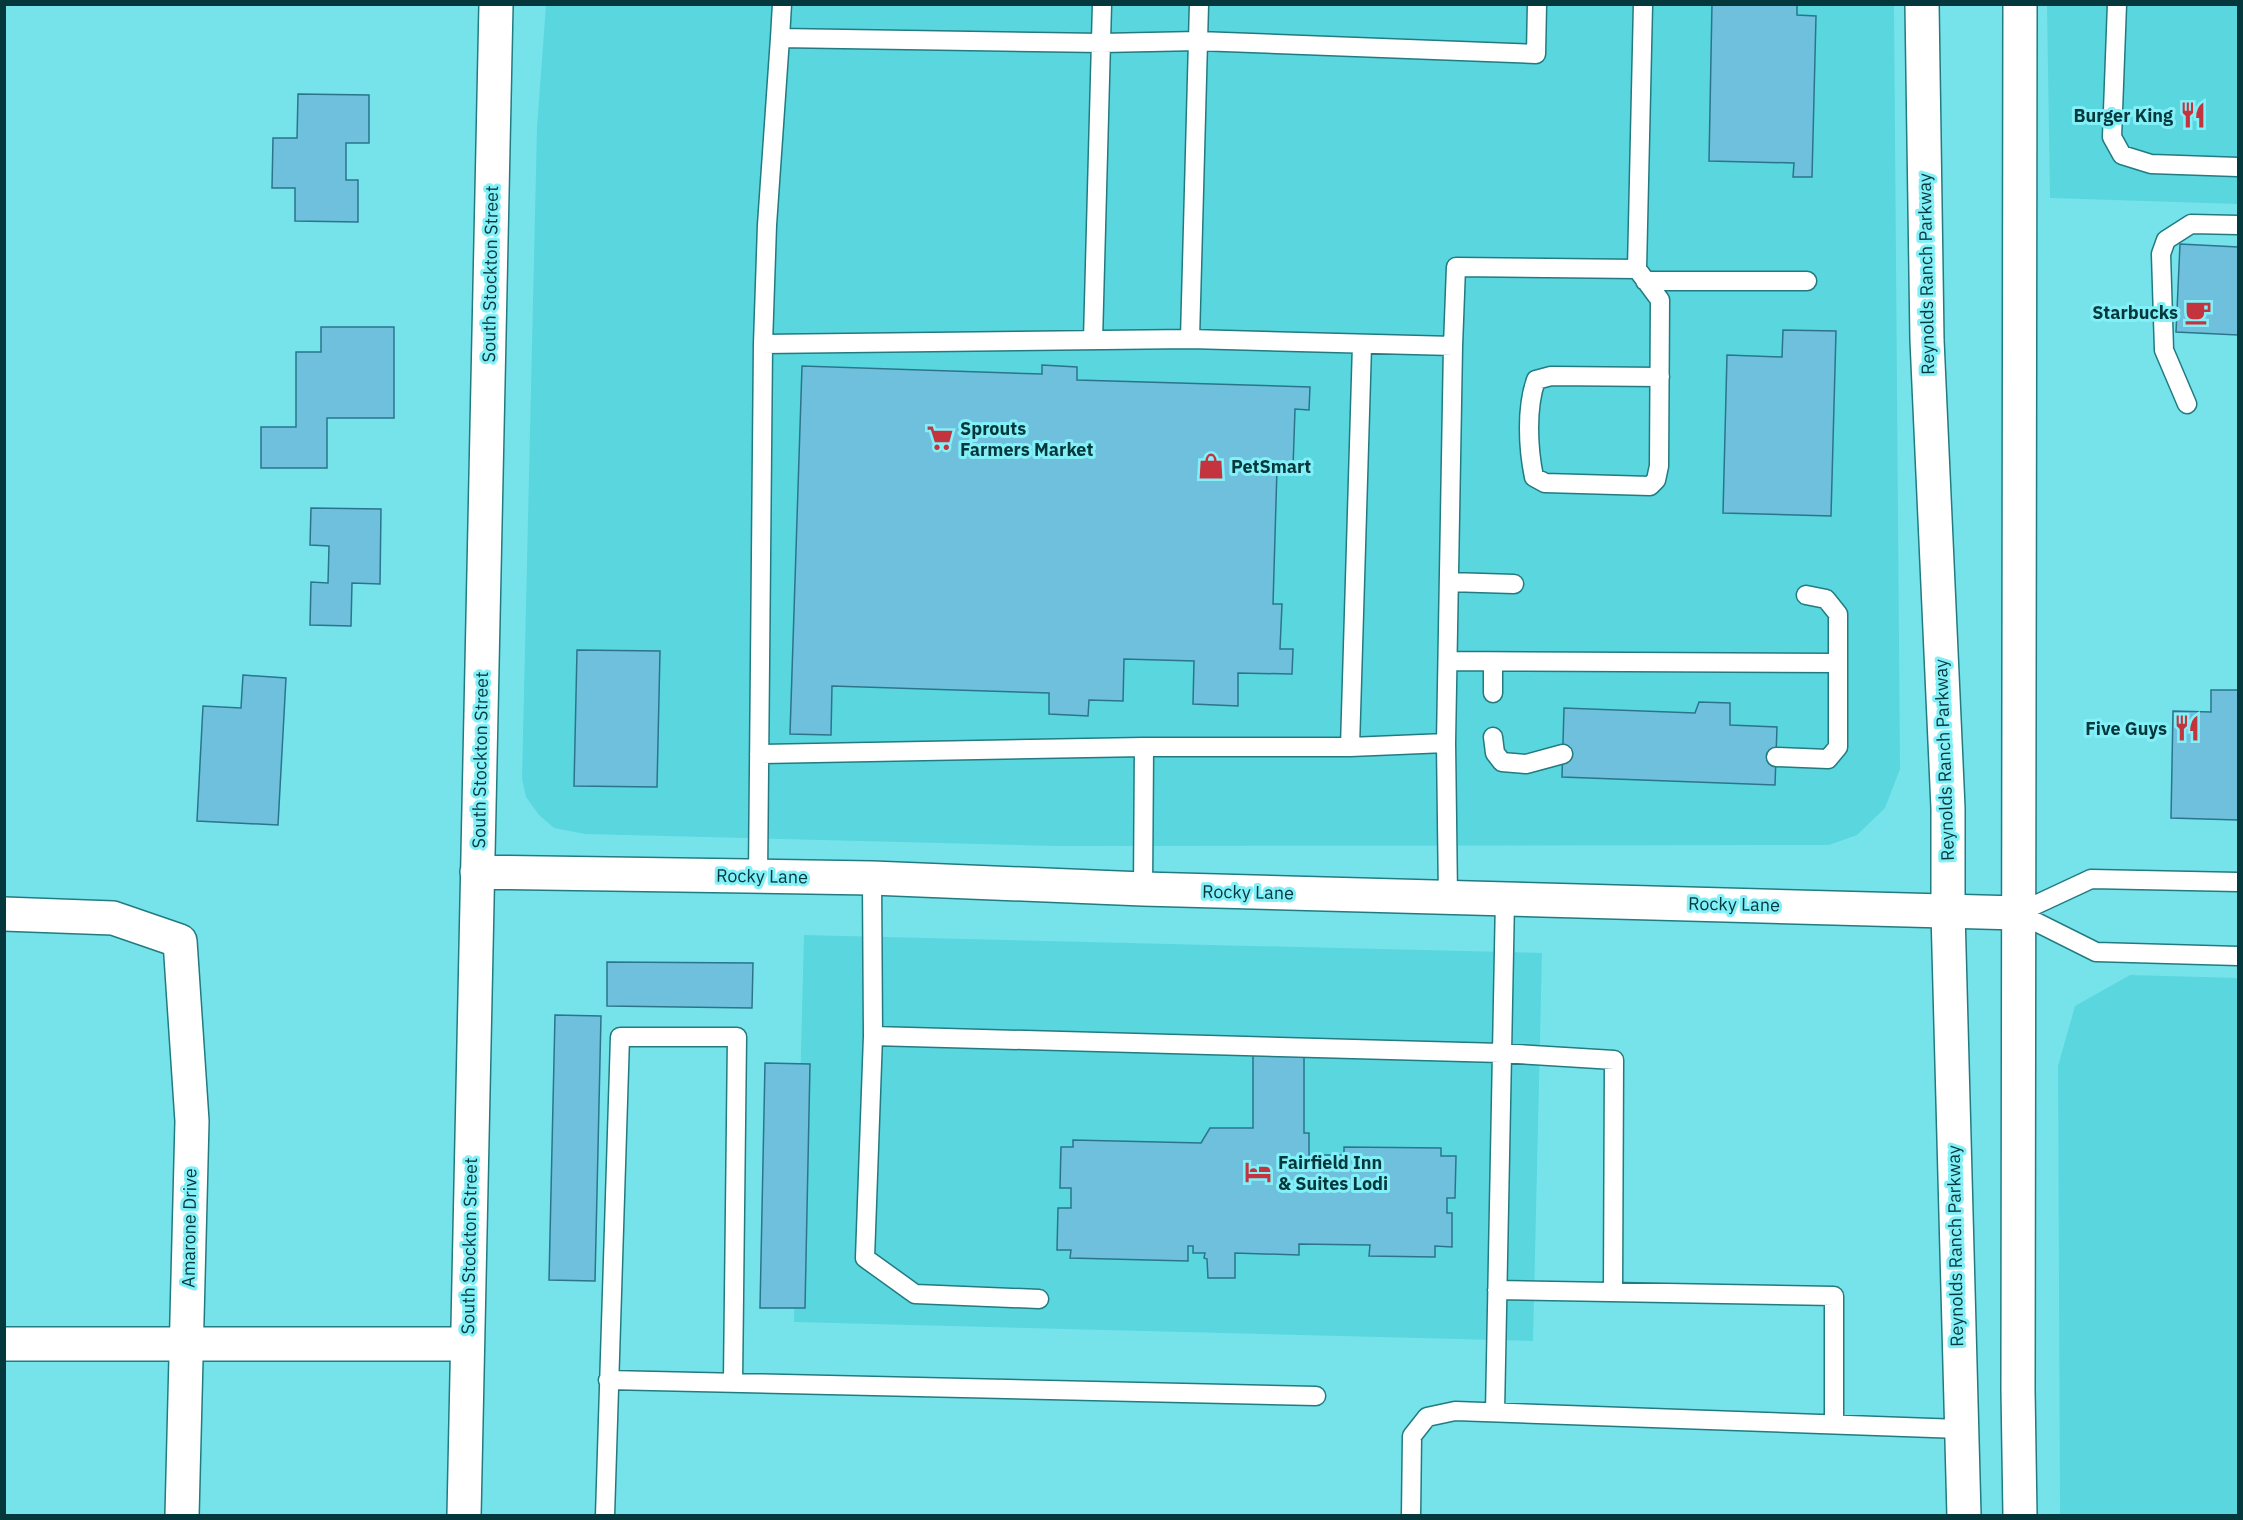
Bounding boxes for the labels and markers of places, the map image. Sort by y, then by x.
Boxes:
restaurant icon: Burger King [2178,100,2208,130]
place label: Burger King [2073,104,2173,127]
cafe icon: Starbucks [2183,297,2213,327]
place label: Starbucks [2092,301,2178,324]
place label: Sprouts Farmers Market [960,417,1093,461]
supermarket icon: Sprouts Farmers Market [925,423,955,453]
shop icon: PetSmart [1196,451,1226,481]
place label: PetSmart [1231,455,1311,478]
restaurant icon: Five Guys [2172,713,2202,743]
place label: Five Guys [2085,717,2167,740]
place label: Fairfield Inn & Suites Lodi [1278,1151,1388,1195]
hotel icon: Fairfield Inn & Suites Lodi [1243,1157,1273,1187]

